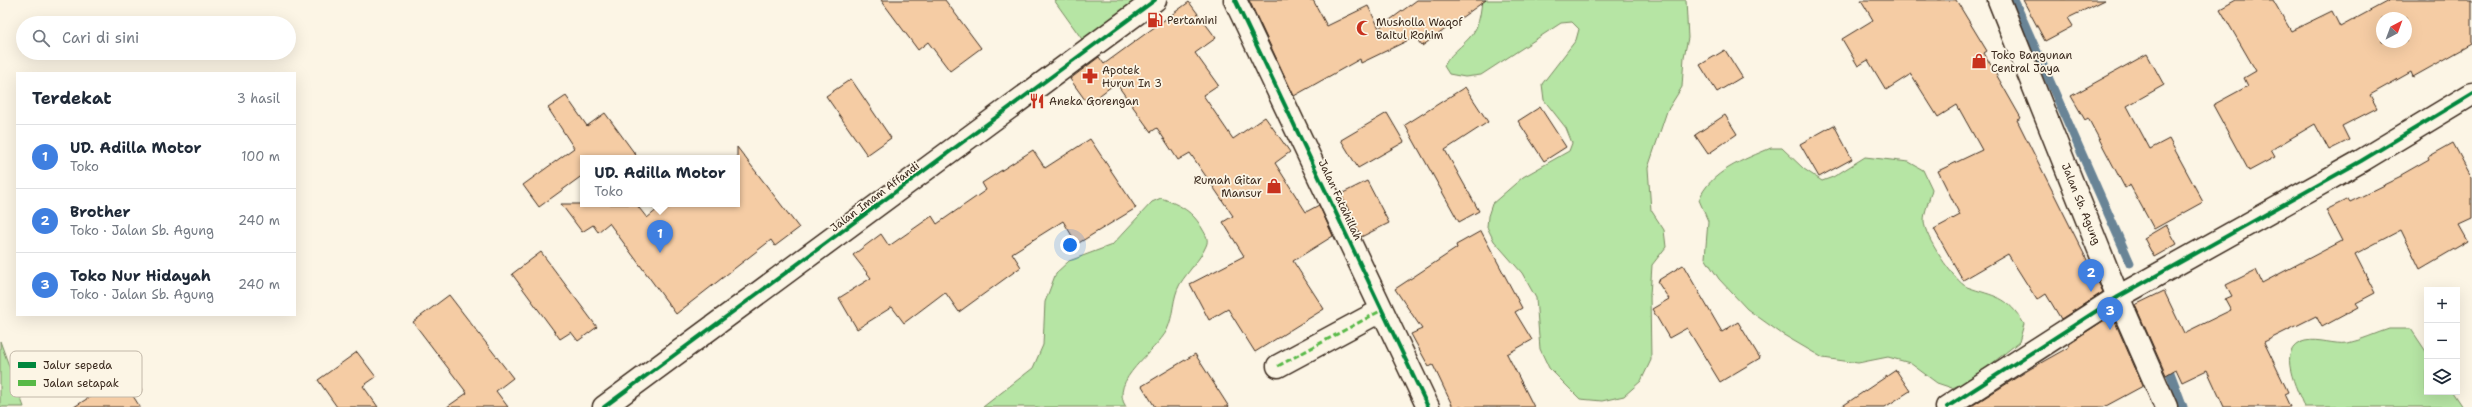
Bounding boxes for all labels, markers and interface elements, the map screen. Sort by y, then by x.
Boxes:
fuel station icon: Pertamini [1146,11,1164,29]
north arrow [2376,12,2412,48]
place label: Pertamini [1167,13,1217,28]
place label: Musholla Waqof Baitul Rohim [1376,15,1463,43]
search box [16,16,296,60]
mosque icon: Musholla Waqof Baitul Rohim [1355,19,1373,37]
icon: search [30,27,52,49]
text: Cari di sini [62,28,139,48]
place label: Toko Bangunan Central Jaya [1991,48,2073,76]
shop icon: Toko Bangunan Central Jaya [1970,52,1988,70]
place label: Apotek Hurun In 3 [1102,63,1162,91]
pharmacy icon: Apotek Hurun In 3 [1081,67,1099,85]
text: Terdekat [32,87,112,109]
text: 3 hasil [237,90,280,107]
restaurant icon: Aneka Gorengan [1028,92,1046,110]
place label: Aneka Gorengan [1049,94,1139,109]
text: UD. Adilla Motor [70,138,201,158]
text: 1 [42,148,48,165]
text: 100 m [241,148,280,165]
popup [580,155,740,207]
street label: Jalan Fatahillah [1315,157,1365,243]
text: Toko [70,158,99,175]
street label: Jalan Imam Affandi [827,158,923,236]
street label: Jalan Sb. Agung [2058,161,2104,247]
text: UD. Adilla Motor [594,163,726,183]
place label: Rumah Gitar Mansur [1194,173,1262,201]
shop icon: Rumah Gitar Mansur [1265,177,1283,195]
text: Toko [594,183,623,200]
text: Brother [70,202,131,222]
text: 2 [40,212,50,229]
text: 240 m [238,212,280,229]
pin: 1 [647,220,673,253]
text: Toko · Jalan Sb. Agung [70,222,214,239]
your location [1060,235,1080,255]
pin: 2 [2078,259,2104,292]
text: Toko Nur Hidayah [70,266,211,286]
text: 3 [40,276,50,293]
text: 240 m [238,276,280,293]
text: Toko · Jalan Sb. Agung [70,286,214,303]
map controls [2424,287,2460,395]
button: + [2424,287,2460,323]
pin: 3 [2097,297,2123,330]
button: − [2424,323,2460,359]
legend [10,351,142,397]
text: Jalur sepeda [43,358,112,373]
button: layers [2424,359,2460,395]
text: Jalan setapak [43,376,119,391]

